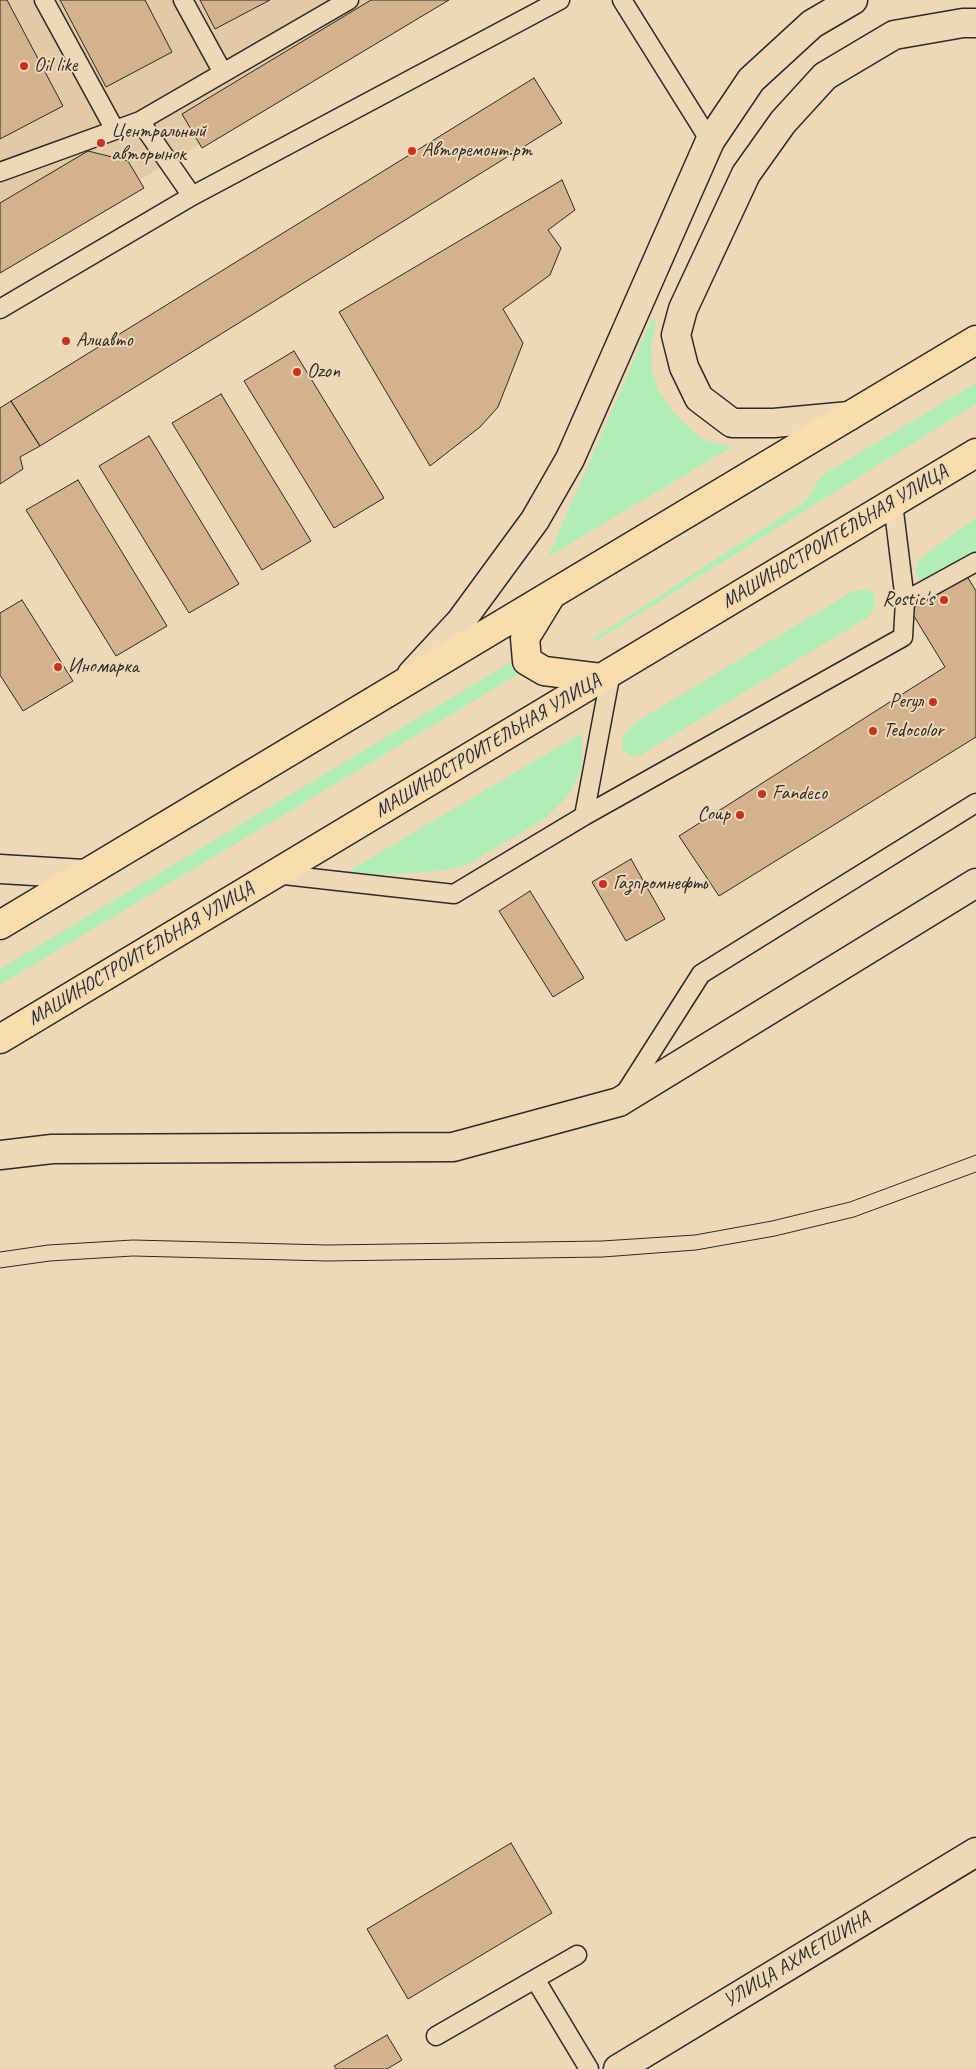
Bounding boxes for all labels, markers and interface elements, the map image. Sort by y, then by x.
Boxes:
place label: Oil like [34,54,77,78]
marker: Oil like [18,60,30,72]
place label: Центральный авторынок [111,120,206,167]
marker: Центральный авторынок [95,137,107,149]
place label: Авторемонт.рт [422,139,532,163]
marker: Авторемонт.рт [406,145,418,157]
place label: Алиавто [76,329,133,353]
marker: Алиавто [60,335,72,347]
place label: Ozon [307,360,340,384]
marker: Ozon [291,366,303,378]
street label: МАШИНОСТРОИТЕЛЬНАЯ УЛИЦА [718,460,952,614]
place label: Rostic's [883,588,934,612]
marker: Rostic's [938,594,950,606]
place label: Иномарка [68,655,139,679]
marker: Иномарка [52,661,64,673]
street label: МАШИНОСТРОИТЕЛЬНАЯ УЛИЦА [371,669,605,823]
place label: Регул [889,690,923,714]
marker: Регул [927,696,939,708]
place label: Tedocolor [883,719,943,743]
marker: Tedocolor [867,725,879,737]
place label: Fandeco [772,782,827,806]
marker: Fandeco [756,788,768,800]
place label: Соир [697,803,730,827]
marker: Соир [734,809,746,821]
place label: Газпромнефть [613,872,707,896]
street label: МАШИНОСТРОИТЕЛЬНАЯ УЛИЦА [24,877,258,1031]
marker: Газпромнефть [597,878,609,890]
street label: УЛИЦА АХМЕТШИНА [719,1907,875,2013]

